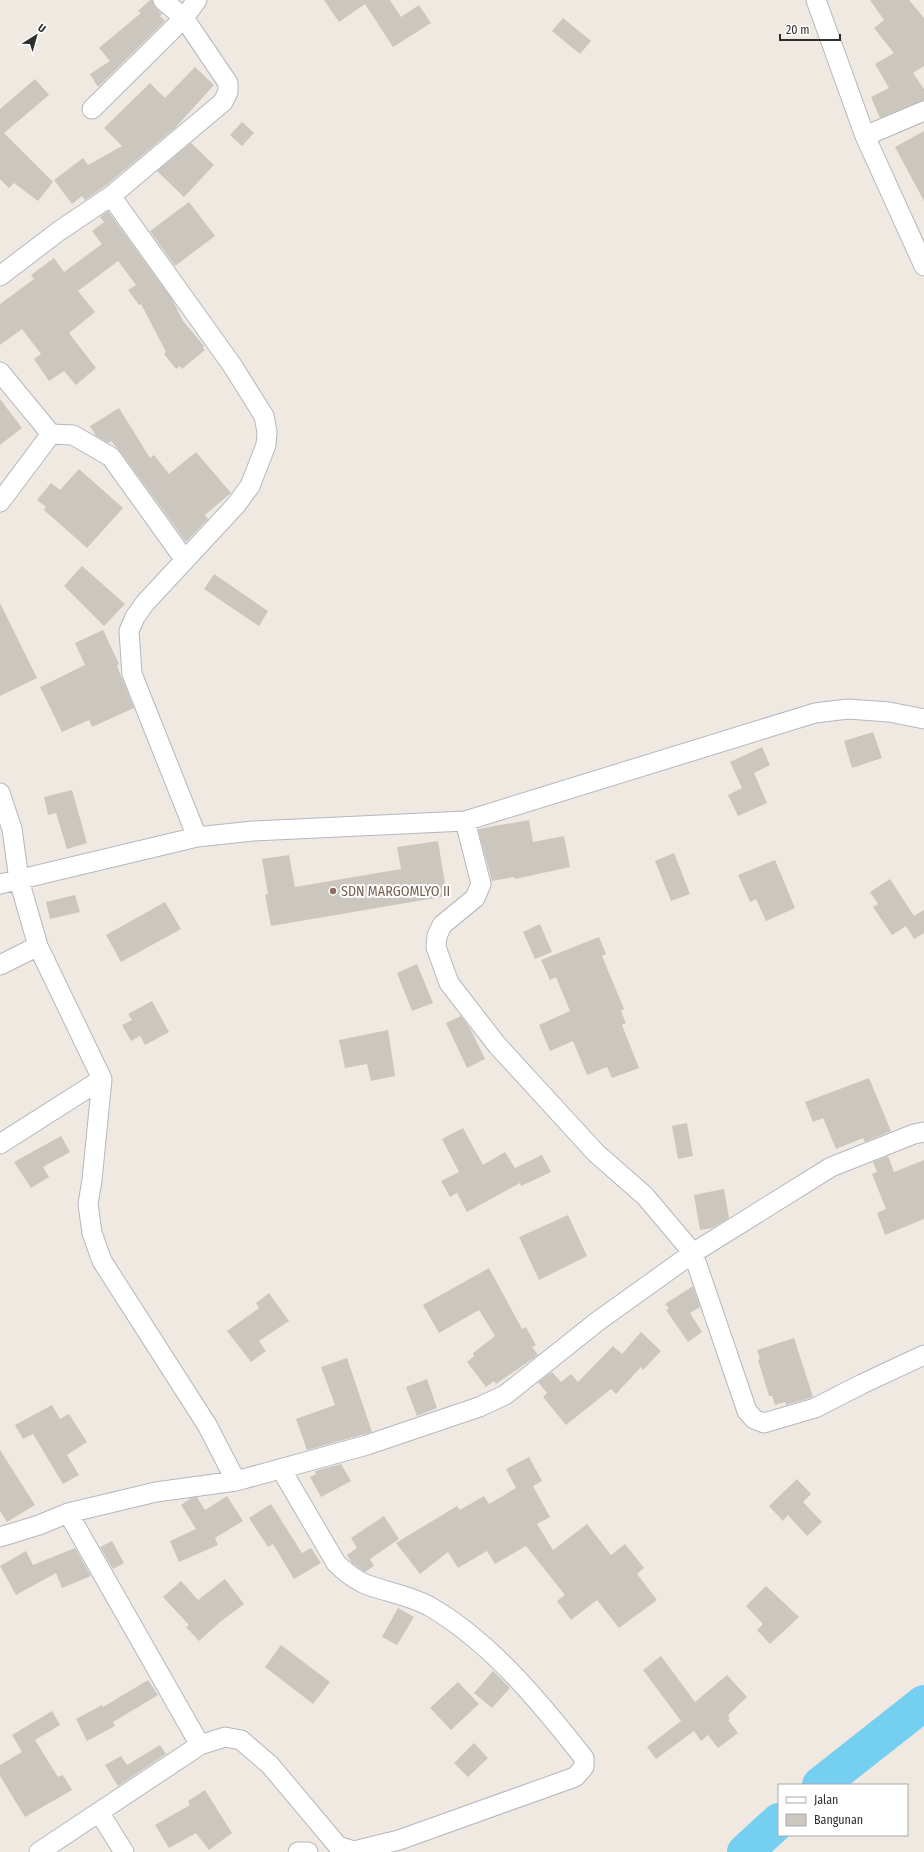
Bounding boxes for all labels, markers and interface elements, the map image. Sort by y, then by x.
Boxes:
north arrow [16,16,56,56]
scale bar [780,16,840,42]
text: U [35,21,48,36]
text: 20 m [786,23,810,37]
place label: SDN MARGOMLYO II [341,883,450,900]
marker: SDN MARGOMLYO II [328,886,338,896]
legend [778,1784,908,1836]
text: Jalan [814,1793,838,1807]
text: Bangunan [814,1813,863,1827]

